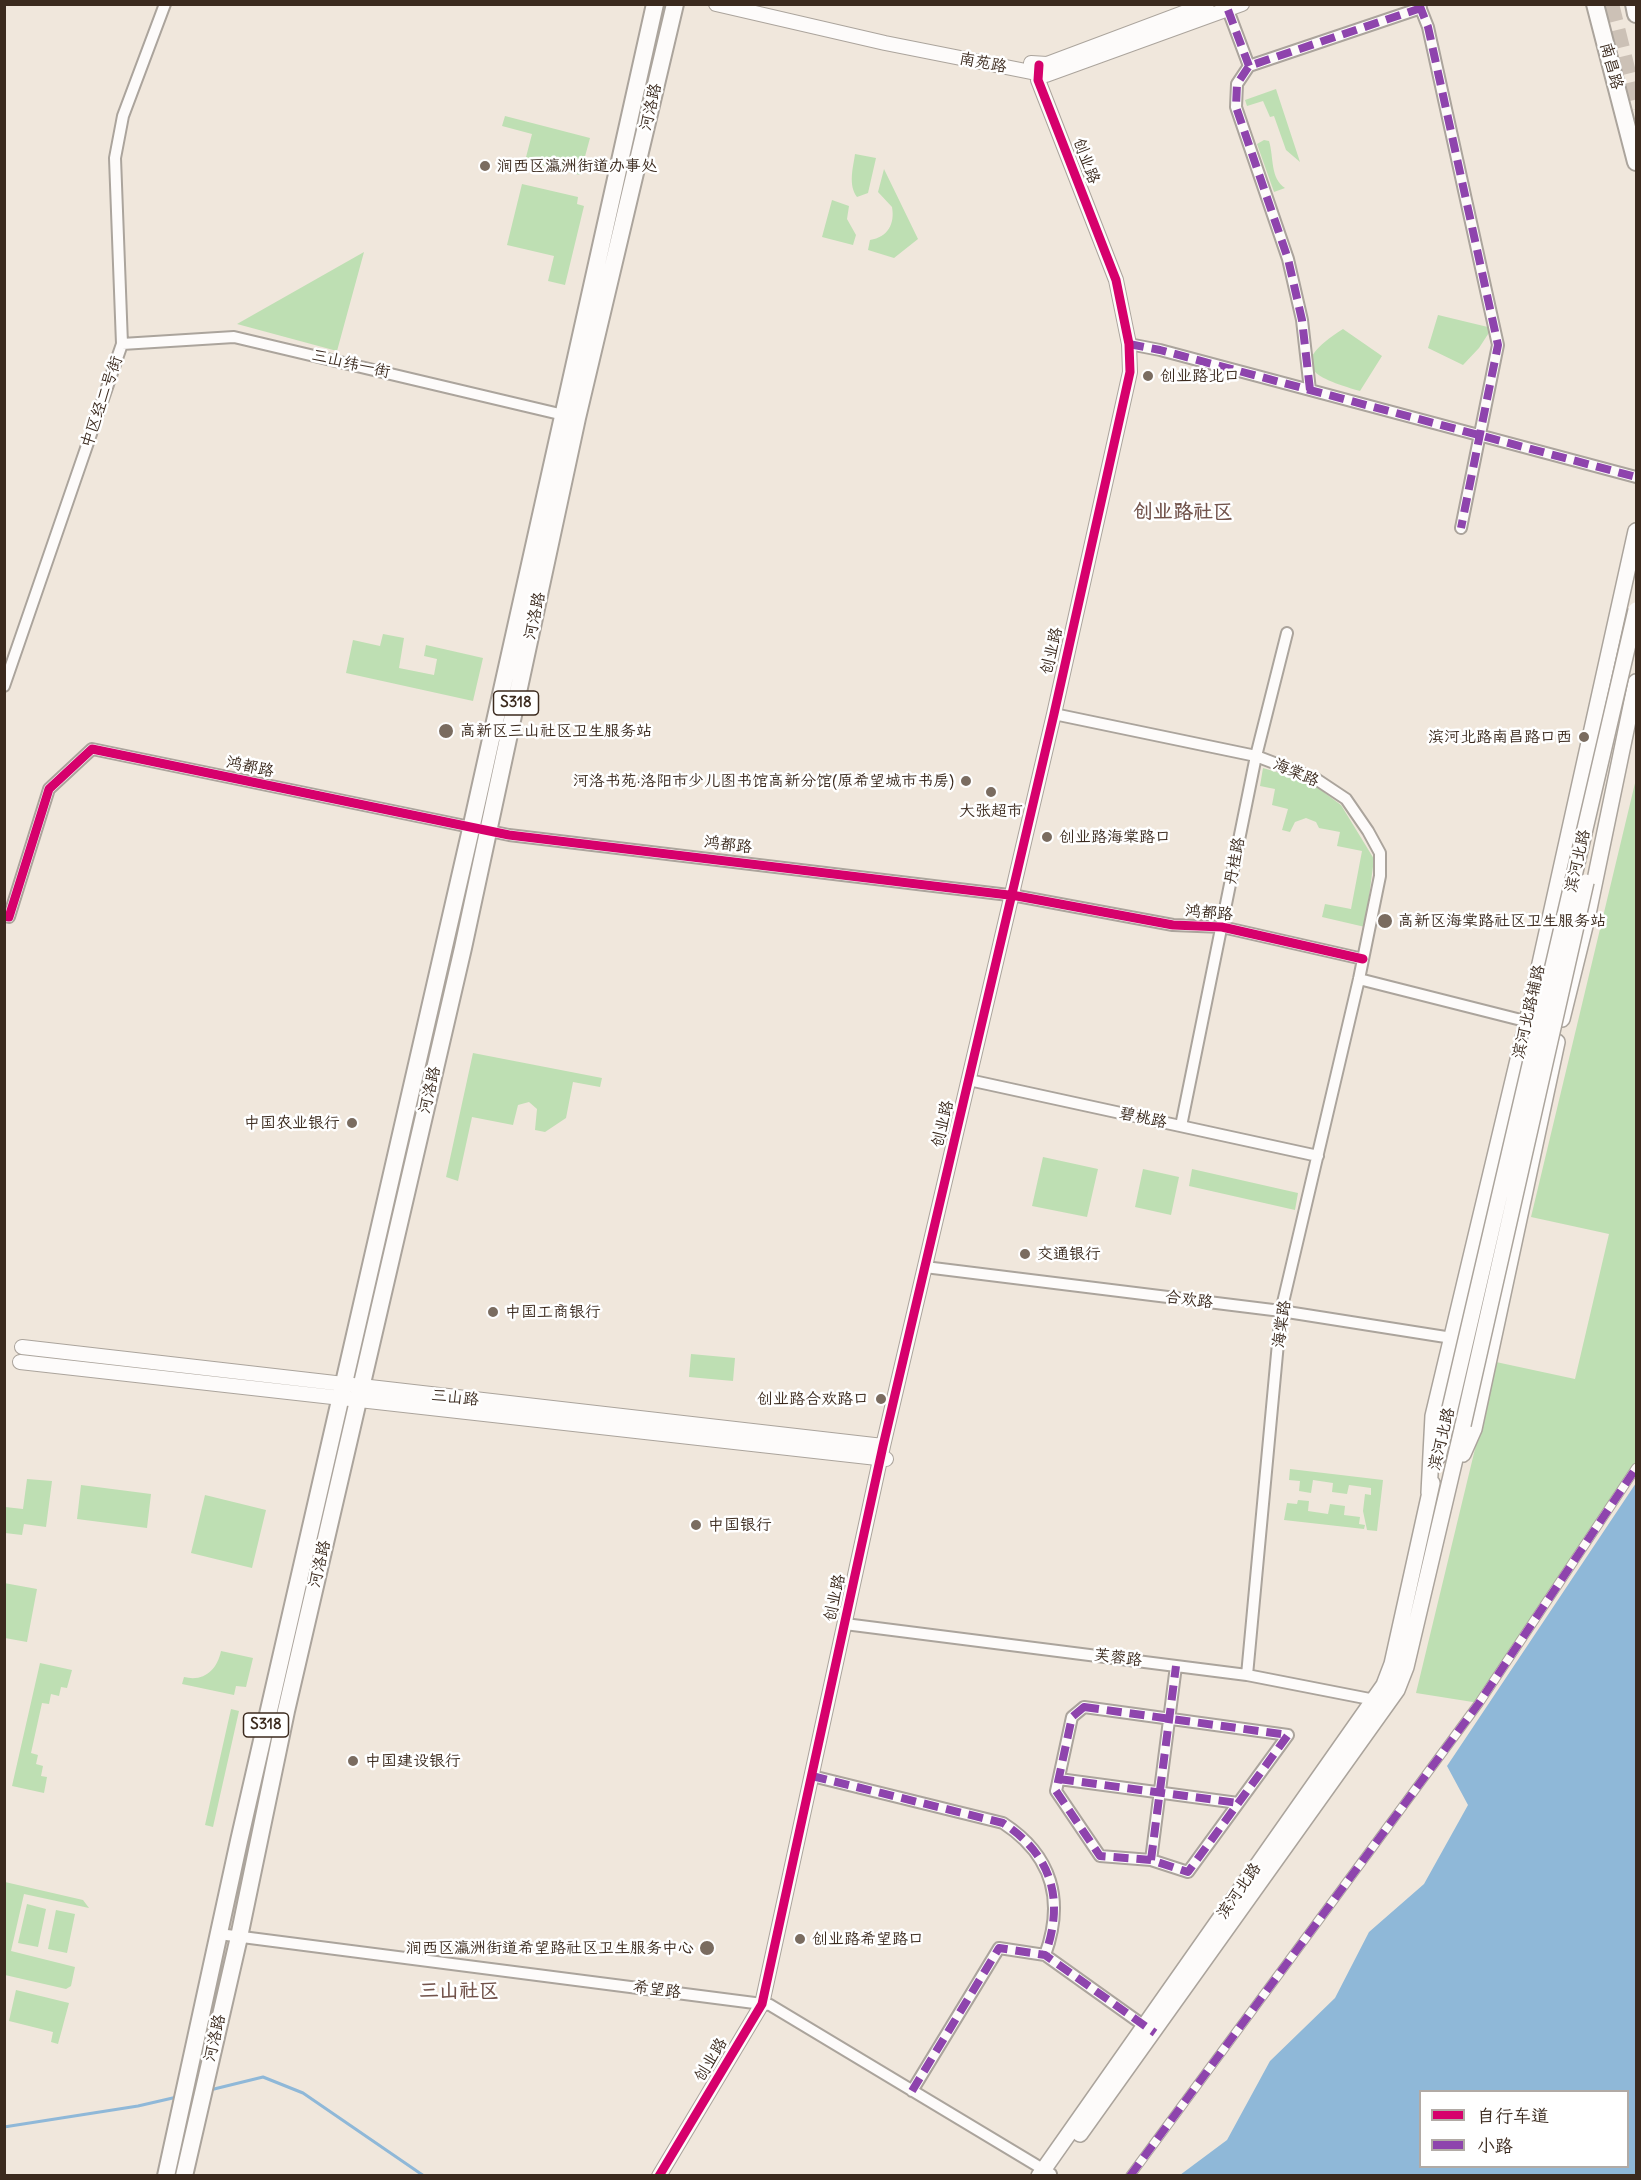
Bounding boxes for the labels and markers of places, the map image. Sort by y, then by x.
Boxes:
place label: 涧西区瀛洲街道办事处 [497,156,657,176]
marker: 涧西区瀛洲街道办事处 [478,159,492,173]
place label: 创业路北口 [1160,366,1240,386]
marker: 创业路北口 [1141,369,1155,383]
place label: 高新区三山社区卫生服务站 [460,721,652,741]
marker: 高新区三山社区卫生服务站 [437,722,455,740]
place label: 滨河北路南昌路口西 [1428,727,1572,747]
marker: 滨河北路南昌路口西 [1577,730,1591,744]
place label: 河洛书苑·洛阳市少儿图书馆高新分馆(原希望城市书房) [573,771,954,791]
marker: 河洛书苑·洛阳市少儿图书馆高新分馆(原希望城市书房) [959,774,973,788]
marker: 大张超市 [984,785,998,799]
place label: 大张超市 [959,801,1023,821]
place label: 创业路海棠路口 [1059,827,1171,847]
marker: 创业路海棠路口 [1040,830,1054,844]
place label: 高新区海棠路社区卫生服务站 [1398,911,1606,931]
marker: 高新区海棠路社区卫生服务站 [1376,912,1394,930]
place label: 中国农业银行 [244,1113,340,1133]
marker: 中国农业银行 [345,1116,359,1130]
place label: 交通银行 [1037,1244,1101,1264]
marker: 交通银行 [1018,1247,1032,1261]
place label: 中国工商银行 [505,1302,601,1322]
marker: 中国工商银行 [486,1305,500,1319]
place label: 创业路合欢路口 [757,1389,869,1409]
marker: 创业路合欢路口 [874,1392,888,1406]
place label: 中国银行 [708,1515,772,1535]
marker: 中国银行 [689,1518,703,1532]
place label: 中国建设银行 [365,1751,461,1771]
marker: 中国建设银行 [346,1754,360,1768]
place label: 创业路希望路口 [812,1929,924,1949]
marker: 创业路希望路口 [793,1932,807,1946]
place label: 涧西区瀛洲街道希望路社区卫生服务中心 [406,1938,694,1958]
marker: 涧西区瀛洲街道希望路社区卫生服务中心 [698,1939,716,1957]

